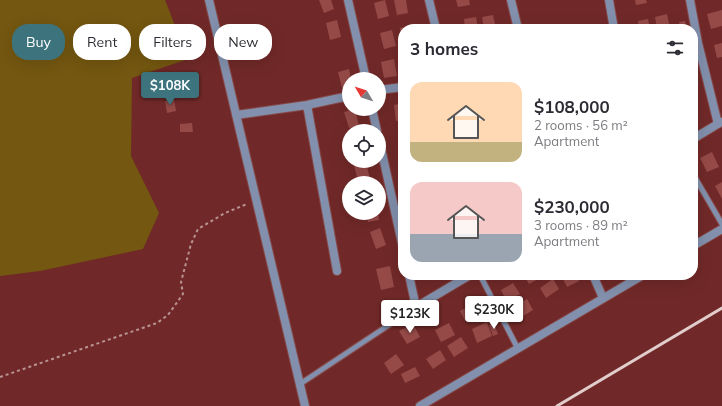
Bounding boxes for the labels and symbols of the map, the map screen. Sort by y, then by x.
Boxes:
pin: $108K [142,72,198,106]
north arrow [342,72,386,116]
pin: $230K [466,296,522,330]
pin: $123K [382,300,438,334]

